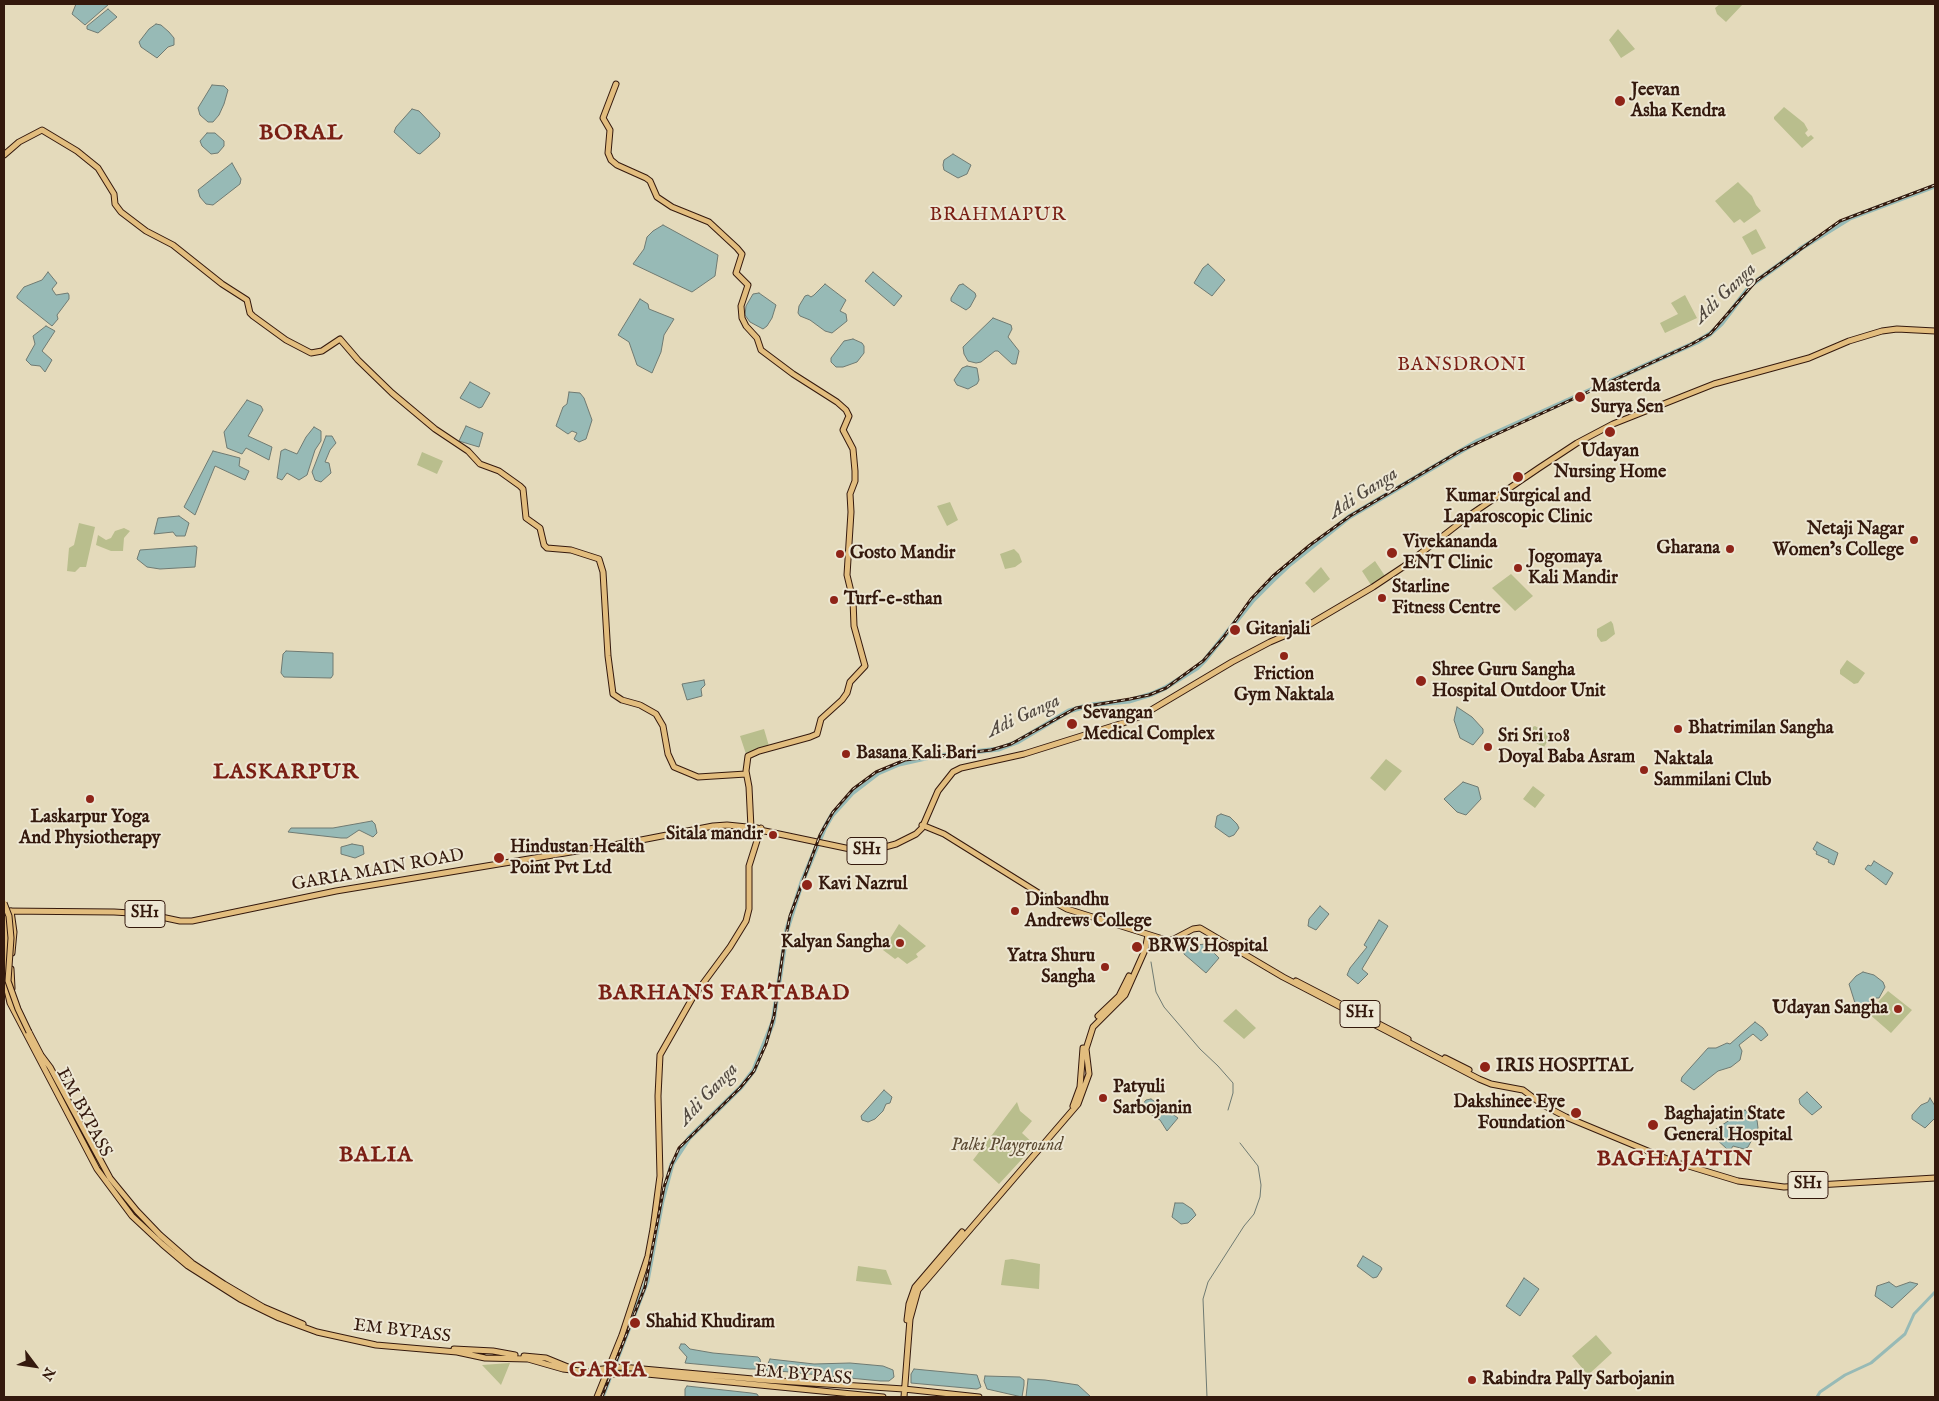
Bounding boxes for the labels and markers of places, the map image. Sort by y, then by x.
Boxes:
place label: Jeevan Asha Kendra [1631,80,1726,122]
marker: Jeevan Asha Kendra [1613,94,1627,108]
place label: Masterda Surya Sen [1591,376,1664,418]
marker: Masterda Surya Sen [1573,390,1587,404]
marker: Udayan Nursing Home [1603,425,1617,439]
place label: Udayan Nursing Home [1554,441,1666,484]
marker: Kumar Surgical and Laparoscopic Clinic [1511,470,1525,484]
place label: Kumar Surgical and Laparoscopic Clinic [1444,486,1592,528]
place label: Netaji Nagar Women’s College [1772,519,1904,562]
place label: Vivekananda ENT Clinic [1403,532,1497,574]
marker: Netaji Nagar Women’s College [1908,534,1920,546]
place label: Gharana [1657,538,1720,560]
place label: Gosto Mandir [850,543,955,565]
marker: Gharana [1724,543,1736,555]
marker: Vivekananda ENT Clinic [1385,546,1399,560]
place label: Jogomaya Kali Mandir [1528,547,1618,590]
marker: Gosto Mandir [834,548,846,560]
marker: Jogomaya Kali Mandir [1512,562,1524,574]
place label: Starline Fitness Centre [1392,577,1501,620]
place label: Turf-e-sthan [844,589,942,611]
marker: Starline Fitness Centre [1376,592,1388,604]
marker: Turf-e-sthan [828,594,840,606]
place label: Gitanjali [1246,619,1310,641]
marker: Gitanjali [1228,623,1242,637]
marker: Friction Gym Naktala [1278,650,1290,662]
place label: Shree Guru Sangha Hospital Outdoor Unit [1432,660,1606,702]
place label: Friction Gym Naktala [1234,664,1334,706]
marker: Shree Guru Sangha Hospital Outdoor Unit [1414,674,1428,688]
place label: Sevangan Medical Complex [1083,703,1215,746]
marker: Sevangan Medical Complex [1065,717,1079,731]
place label: Bhatrimilan Sangha [1688,718,1834,740]
marker: Bhatrimilan Sangha [1672,723,1684,735]
place label: Sri Sri 108 Doyal Baba Asram [1498,726,1635,769]
marker: Sri Sri 108 Doyal Baba Asram [1482,741,1494,753]
place label: Basana Kali Bari [856,743,977,765]
marker: Basana Kali Bari [840,748,852,760]
place label: Naktala Sammilani Club [1654,749,1771,792]
marker: Naktala Sammilani Club [1638,764,1650,776]
marker: Laskarpur Yoga And Physiotherapy [84,793,96,805]
place label: Laskarpur Yoga And Physiotherapy [19,807,161,850]
place label: Sitala mandir [666,824,763,846]
marker: Sitala mandir [767,829,779,841]
place label: Hindustan Health Point Pvt Ltd [510,837,645,880]
marker: Hindustan Health Point Pvt Ltd [492,851,506,865]
place label: Kavi Nazrul [818,874,907,896]
marker: Kavi Nazrul [800,878,814,892]
place label: Dinbandhu Andrews College [1025,890,1152,932]
marker: Dinbandhu Andrews College [1009,905,1021,917]
place label: Kalyan Sangha [781,932,890,954]
place label: BRWS Hospital [1148,936,1268,958]
marker: Kalyan Sangha [894,937,906,949]
marker: BRWS Hospital [1130,940,1144,954]
place label: Yatra Shuru Sangha [1007,946,1095,989]
marker: Yatra Shuru Sangha [1099,961,1111,973]
place label: Udayan Sangha [1772,998,1888,1020]
marker: Udayan Sangha [1892,1003,1904,1015]
place label: IRIS HOSPITAL [1496,1056,1633,1078]
marker: IRIS HOSPITAL [1478,1060,1492,1074]
place label: Patyuli Sarbojanin [1113,1077,1192,1120]
marker: Patyuli Sarbojanin [1097,1092,1109,1104]
place label: Dakshinee Eye Foundation [1453,1092,1565,1134]
place label: Baghajatin State General Hospital [1664,1104,1792,1146]
marker: Dakshinee Eye Foundation [1569,1106,1583,1120]
marker: Baghajatin State General Hospital [1646,1118,1660,1132]
place label: Shahid Khudiram [646,1312,775,1334]
marker: Shahid Khudiram [628,1316,642,1330]
place label: Rabindra Pally Sarbojanin [1482,1369,1675,1391]
marker: Rabindra Pally Sarbojanin [1466,1374,1478,1386]

